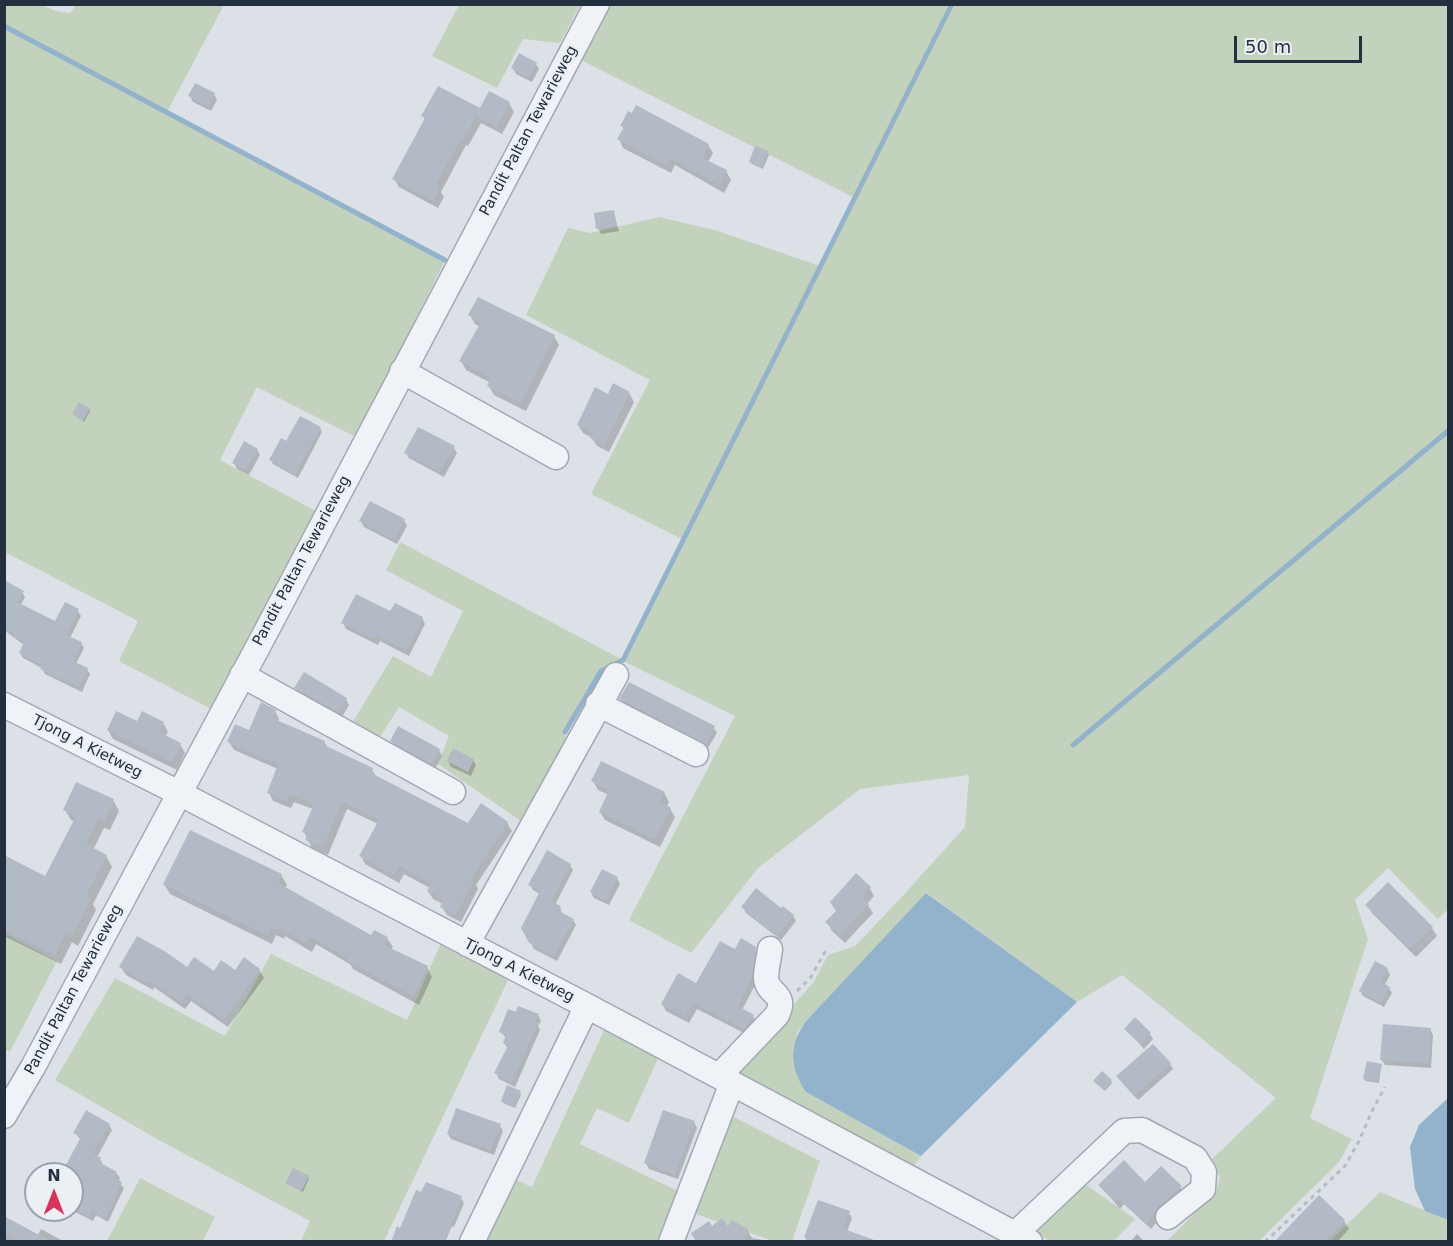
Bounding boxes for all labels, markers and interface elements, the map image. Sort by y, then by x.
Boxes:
scale bar [1237,24,1364,62]
text: 50 m [1245,36,1291,57]
street label: Pandit Paltan Tewarieweg [476,43,582,219]
street label: Pandit Paltan Tewarieweg [249,473,355,649]
street label: Tjong A Kietweg [29,711,145,783]
street label: Pandit Paltan Tewarieweg [21,902,127,1078]
street label: Tjong A Kietweg [461,935,577,1007]
north arrow [24,1162,84,1222]
text: N [47,1166,61,1185]

